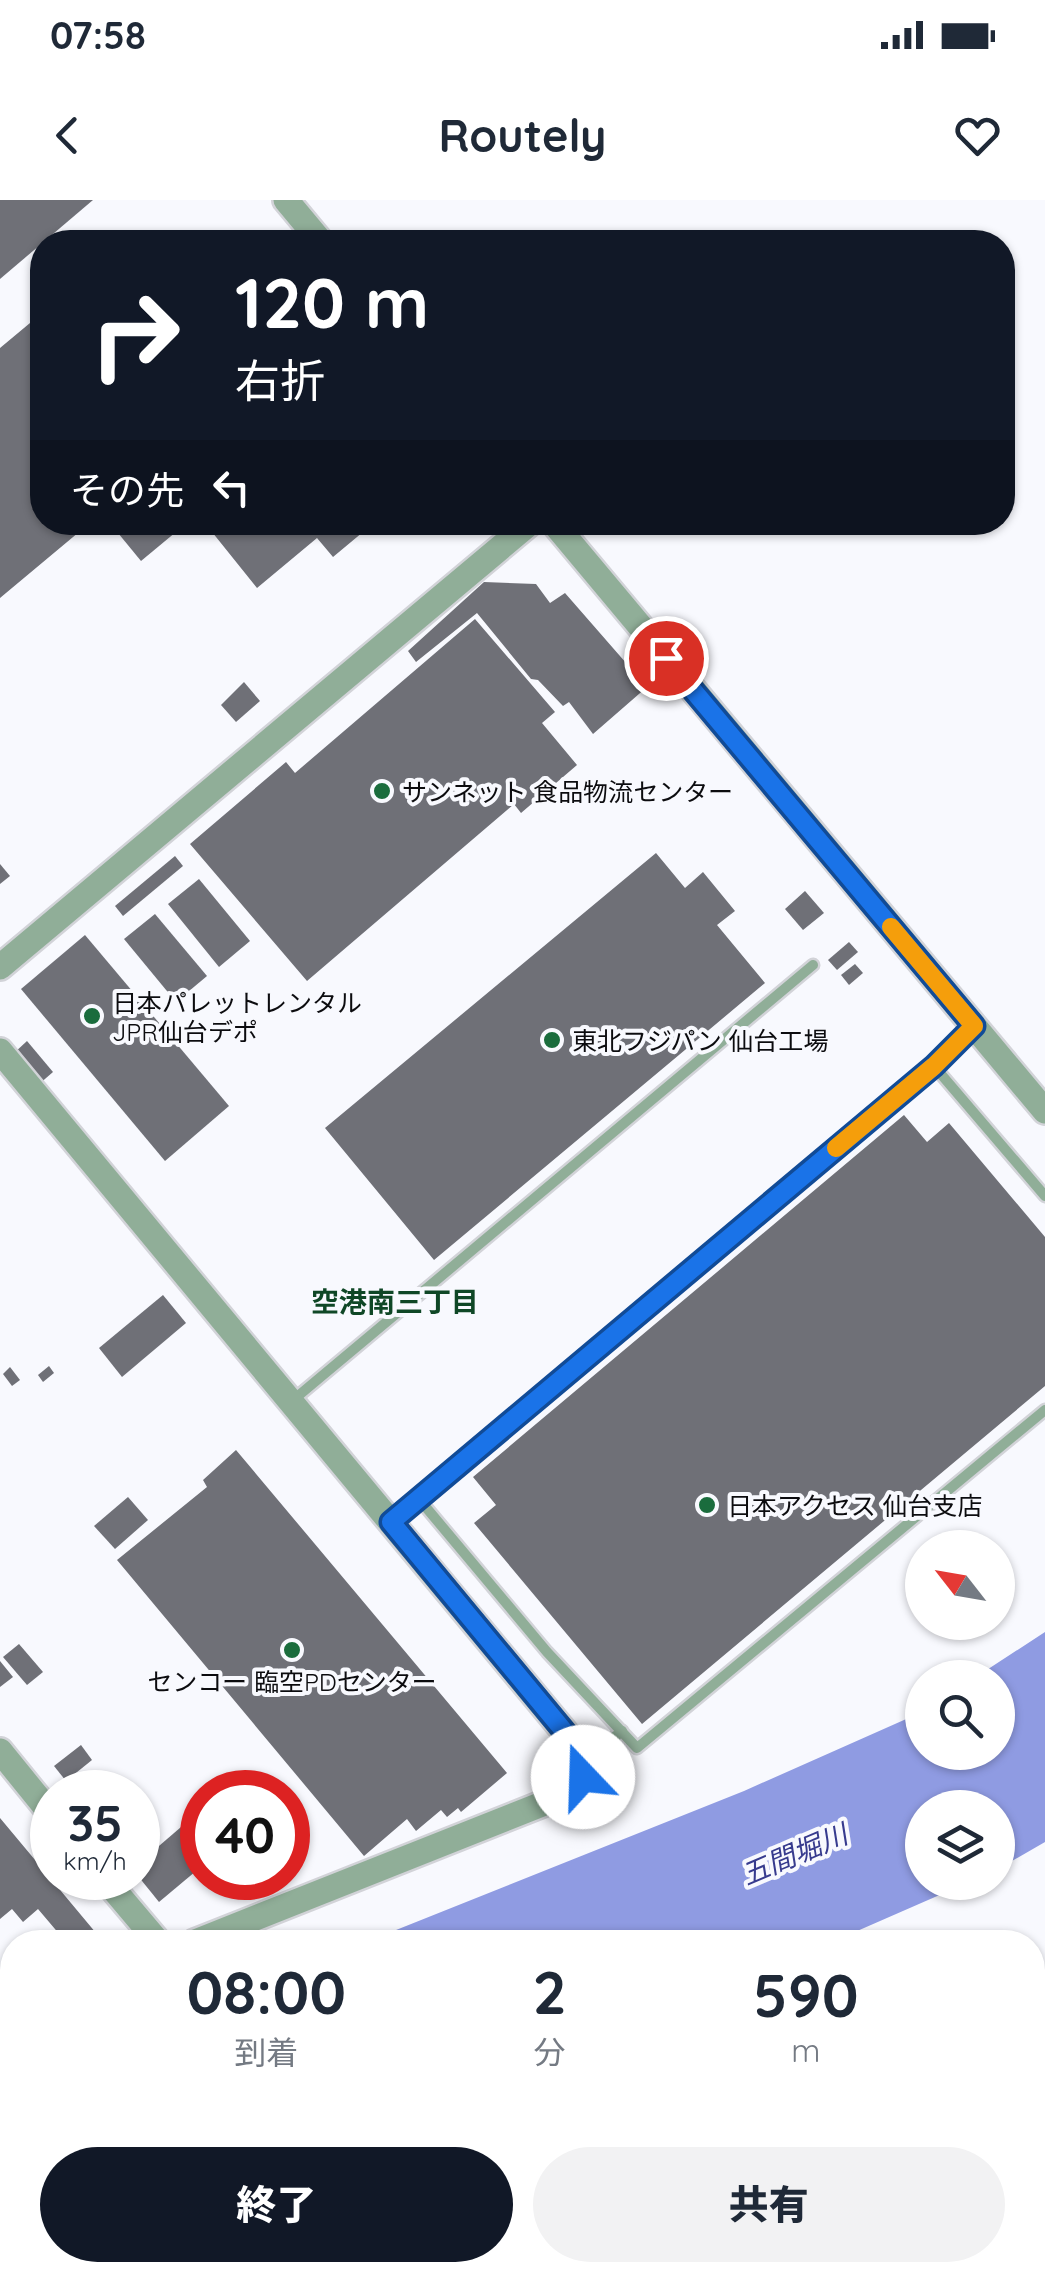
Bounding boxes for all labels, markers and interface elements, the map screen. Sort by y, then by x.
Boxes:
text: 07:58 [50,11,146,59]
text: Routely [439,107,606,163]
icon: back [40,108,95,163]
icon: heart [950,108,1005,163]
text: 120 m [235,258,429,346]
icon: right [70,270,200,400]
text: 右折 [235,352,325,408]
icon: left [204,460,259,515]
text: その先 [70,466,184,514]
pin [624,616,709,701]
icon: arrive [639,631,694,686]
place label: サンネット 食品物流センター [402,776,733,807]
marker: サンネット 食品物流センター [371,780,393,802]
place label: 日本パレットレンタル JPR仙台デポ [112,987,362,1047]
marker: 日本パレットレンタル JPR仙台デポ [81,1005,103,1027]
place label: 東北フジパン 仙台工場 [572,1025,829,1056]
marker: 東北フジパン 仙台工場 [541,1029,563,1051]
district label: 空港南三丁目 [311,1284,479,1319]
place label: 日本アクセス 仙台支店 [727,1490,983,1521]
marker: 日本アクセス 仙台支店 [696,1494,718,1516]
north arrow [905,1530,1015,1640]
map controls [905,1530,1015,1900]
marker: センコー 臨空PDセンター [281,1639,303,1661]
button: search [905,1660,1015,1770]
place label: センコー 臨空PDセンター [147,1666,437,1697]
position arrow [531,1725,635,1829]
speed limit sign: 40 [180,1770,310,1900]
button: layers [905,1790,1015,1900]
text: 35 [67,1791,123,1854]
water label: 五間堀川 [736,1815,855,1892]
text: km/h [63,1845,127,1876]
text: 08:00 [186,1954,346,2029]
text: 2 [533,1954,567,2029]
text: 590 [753,1957,859,2032]
text: m [791,2030,820,2070]
text: 到着 [234,2032,298,2072]
text: 分 [534,2032,566,2072]
button: 終了 [40,2147,513,2262]
button: 共有 [533,2147,1005,2262]

